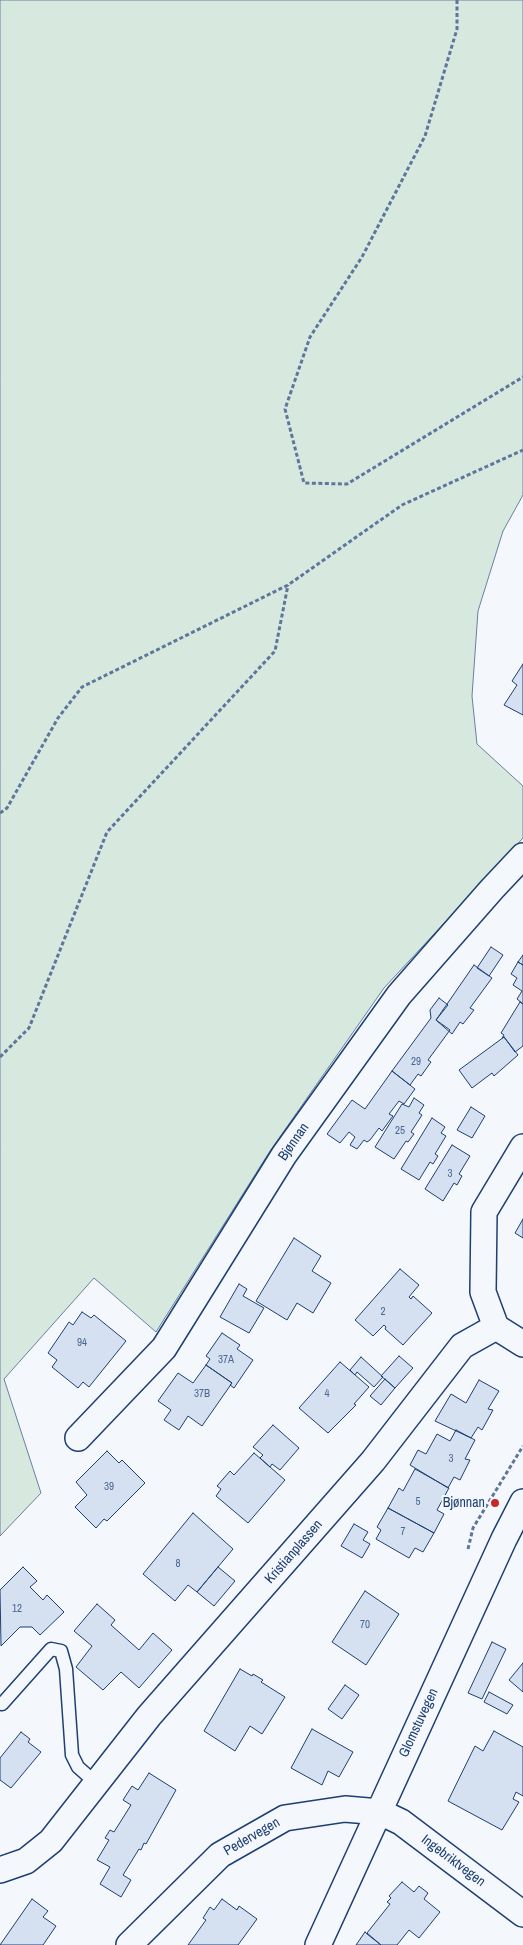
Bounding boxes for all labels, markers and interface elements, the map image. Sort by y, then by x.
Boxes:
house number: 29 [411,1055,421,1069]
street label: Bjønnan [275,1120,313,1164]
house number: 25 [395,1124,405,1138]
house number: 3 [447,1167,453,1181]
house number: 2 [380,1305,386,1319]
house number: 94 [77,1336,87,1350]
house number: 37A [218,1353,234,1367]
house number: 37B [194,1387,210,1401]
house number: 4 [324,1387,330,1401]
house number: 3 [448,1452,454,1466]
house number: 39 [104,1480,114,1494]
house number: 5 [415,1495,421,1509]
place label: Bjønnan [443,1495,485,1511]
marker: Bjønnan [489,1497,501,1509]
street label: Kristianplassen [262,1517,326,1587]
house number: 7 [400,1525,406,1539]
house number: 8 [175,1557,181,1571]
house number: 12 [12,1602,22,1616]
house number: 70 [360,1618,370,1632]
street label: Glomstuvegen [396,1686,442,1760]
street label: Pedervegen [221,1814,283,1860]
street label: Ingebriktvegen [418,1831,488,1891]

